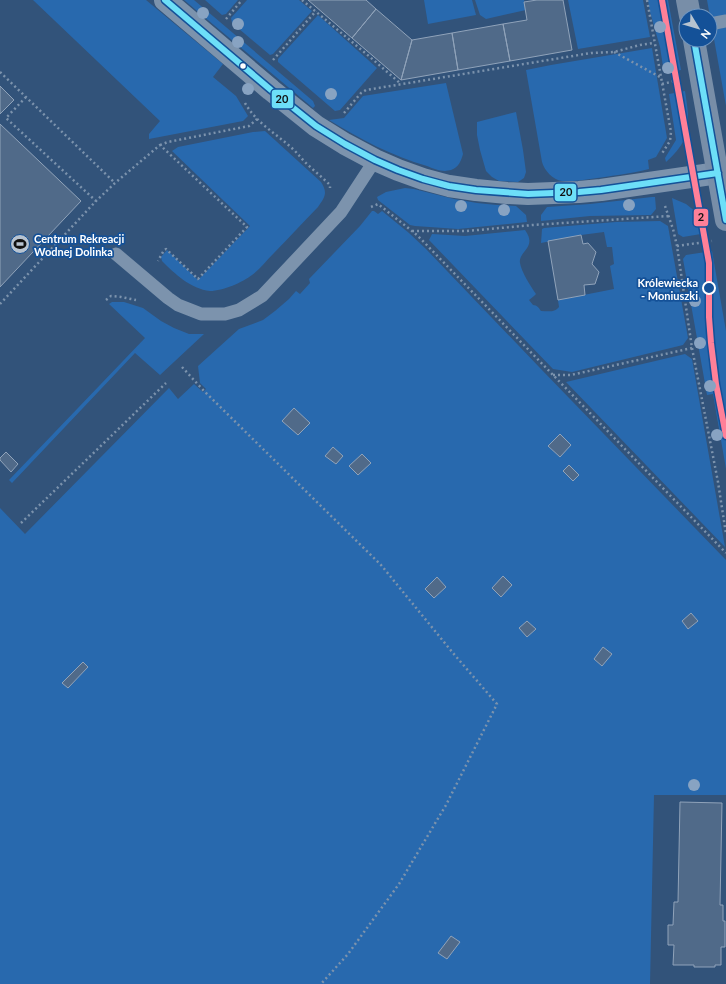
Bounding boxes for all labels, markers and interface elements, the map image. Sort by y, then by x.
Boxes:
north arrow [678,8,718,48]
text: N [699,27,714,42]
unlabelled marker [238,61,248,71]
line badge: 20 [271,89,294,109]
text: 20 [276,92,289,105]
line badge: 20 [554,183,577,202]
text: 20 [560,185,573,198]
line badge: 2 [693,208,709,227]
text: 2 [698,210,704,223]
place label: Centrum Rekreacji Wodnej Dolinka [34,232,124,258]
sports icon: Centrum Rekreacji Wodnej Dolinka [9,233,31,255]
place label: Królewiecka - Moniuszki [637,276,698,302]
marker: Królewiecka - Moniuszki [702,281,716,295]

